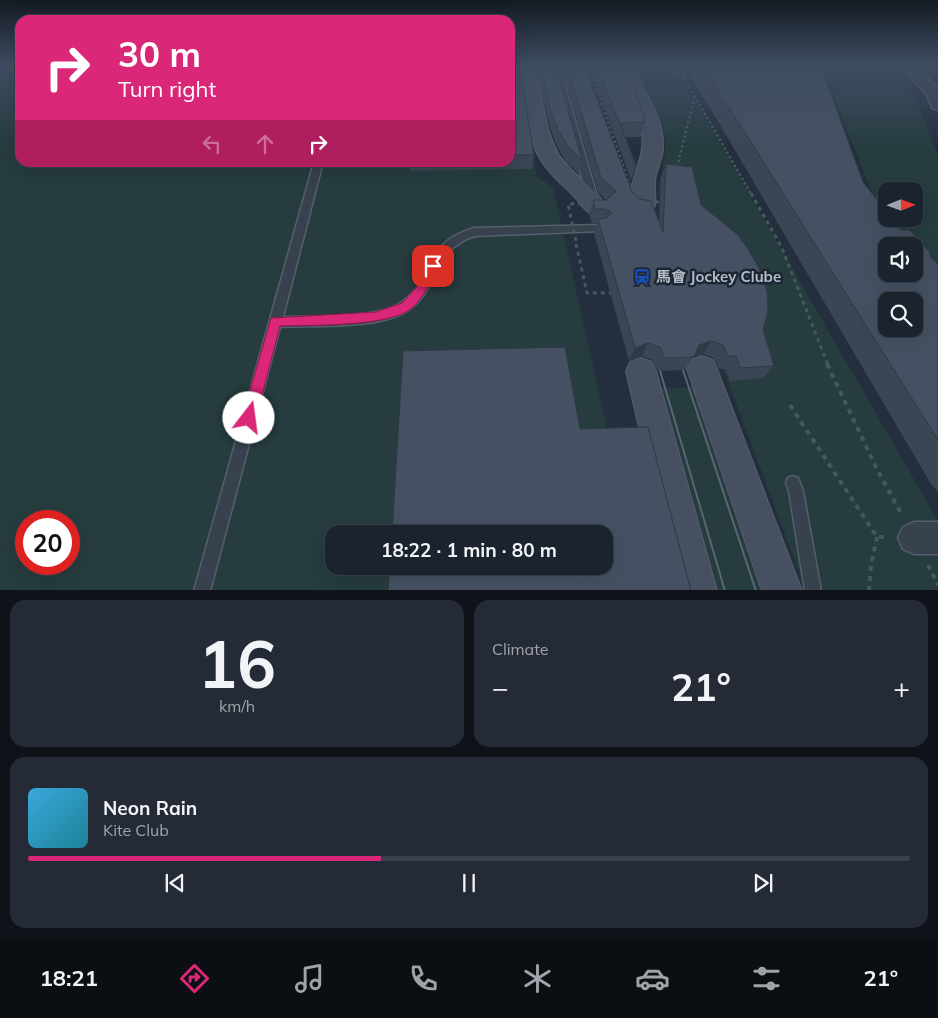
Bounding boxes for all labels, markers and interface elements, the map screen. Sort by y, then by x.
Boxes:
text: 30 m [118,32,201,76]
icon: right [35,35,100,100]
text: Turn right [118,75,216,103]
icon: left [198,130,226,158]
icon: ahead [251,130,279,158]
icon: right [304,130,332,158]
north arrow [878,182,922,228]
map controls [878,182,923,337]
button: sound [878,237,923,282]
pin [412,245,454,287]
icon: arrive [419,252,447,280]
station icon: 馬會 Jockey Clube [632,267,652,287]
place label: 馬會 Jockey Clube [656,267,781,286]
button: search [878,292,923,337]
position arrow [222,391,274,443]
speed limit sign: 20 [15,510,80,575]
text: 18:22 · 1 min · 80 m [381,538,557,562]
text: 16 [198,623,276,704]
text: Climate [492,639,548,659]
text: 21° [671,663,731,711]
text: − [492,670,509,705]
text: + [893,670,910,705]
text: km/h [219,696,255,716]
text: Neon Rain [103,796,197,820]
text: Kite Club [103,820,169,840]
icon: previous [161,869,189,897]
icon: pause [455,869,483,897]
icon: next [749,869,777,897]
icon: directions [177,961,212,996]
icon: music [292,961,327,996]
icon: phone [406,961,441,996]
icon: climate [520,961,555,996]
icon: car [635,961,670,996]
icon: filters [749,961,784,996]
text: 18:21 [40,964,98,992]
text: 21° [863,964,898,992]

